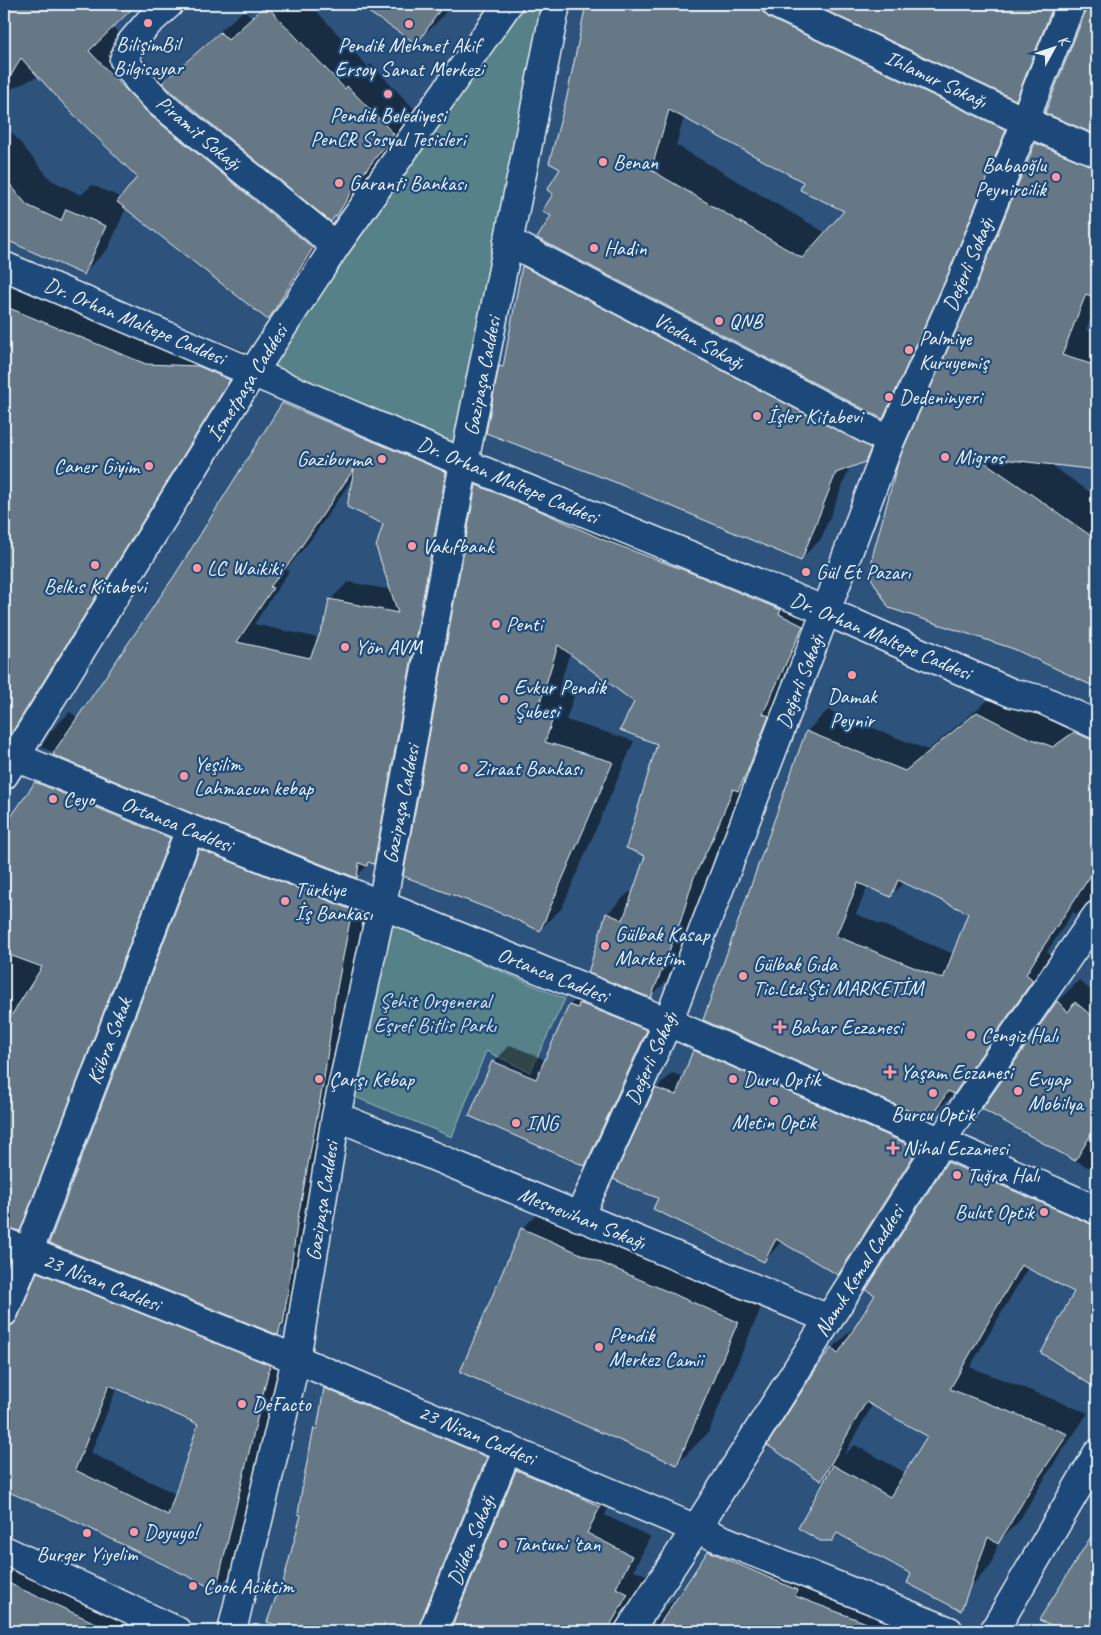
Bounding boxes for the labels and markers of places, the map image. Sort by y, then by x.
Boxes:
marker: BilişimBil Bilgisayar [142,17,154,29]
marker: Pendik Mehmet Akif Ersoy Sanat Merkezi [403,18,415,30]
place label: BilişimBil Bilgisayar [113,31,184,81]
place label: Pendik Mehmet Akif Ersoy Sanat Merkezi [335,32,486,82]
marker: Pendik Belediyesi PenCR Sosyal Tesisleri [382,88,394,100]
place label: Pendik Belediyesi PenCR Sosyal Tesisleri [311,102,469,152]
place label: Benan [613,149,659,175]
place label: Babaoğlu Peynircilik [975,152,1047,202]
marker: Benan [597,156,609,168]
place label: Garanti Bankası [349,170,468,196]
marker: Babaoğlu Peynircilik [1050,171,1062,183]
marker: Garanti Bankası [333,177,345,189]
place label: Hadin [604,235,647,261]
marker: Hadin [588,242,600,254]
place label: QNB [729,308,764,334]
marker: QNB [713,315,725,327]
place label: Palmiye Kuruyemiş [919,325,990,375]
marker: Palmiye Kuruyemiş [903,344,915,356]
place label: Dedeninyeri [899,384,985,410]
marker: Dedeninyeri [883,391,895,403]
place label: İşler Kitabevi [767,403,865,429]
marker: İşler Kitabevi [751,410,763,422]
place label: Migros [955,444,1006,470]
place label: Gaziburma [297,446,374,472]
marker: Migros [939,451,951,463]
place label: Caner Giyim [54,453,141,479]
marker: Gaziburma [376,453,388,465]
marker: Caner Giyim [143,460,155,472]
place label: Vakıfbank [422,533,496,559]
marker: Vakıfbank [406,540,418,552]
place label: LC Waikiki [207,555,285,581]
marker: Belkıs Kitabevi [89,559,101,571]
place label: Gül Et Pazarı [816,559,911,585]
marker: LC Waikiki [191,562,203,574]
marker: Gül Et Pazarı [800,566,812,578]
place label: Belkıs Kitabevi [44,573,149,599]
place label: Penti [506,611,546,637]
marker: Penti [490,618,502,630]
place label: Yön AVM [355,634,424,660]
marker: Yön AVM [339,641,351,653]
marker: Damak Peynir [846,669,858,681]
place label: Evkur Pendik Şubesi [514,674,607,724]
place label: Damak Peynir [827,683,878,733]
marker: Evkur Pendik Şubesi [498,693,510,705]
place label: Yeşilim Lahmacun kebap [194,751,314,801]
place label: Ziraat Bankası [474,755,583,781]
marker: Ziraat Bankası [458,762,470,774]
marker: Yeşilim Lahmacun kebap [178,770,190,782]
place label: Ceyo [63,786,97,812]
marker: Ceyo [47,793,59,805]
place label: Türkiye İş Bankası [295,876,373,926]
marker: Türkiye İş Bankası [279,895,291,907]
place label: Gülbak Kasap Marketim [615,921,711,971]
marker: Gülbak Kasap Marketim [599,940,611,952]
place label: Gülbak Gıda Tic.Ltd.Şti MARKETİM [753,951,925,1001]
marker: Gülbak Gıda Tic.Ltd.Şti MARKETİM [737,970,749,982]
place label: Bahar Eczanesi [790,1014,906,1040]
marker: Bahar Eczanesi [774,1021,786,1033]
place label: Cengiz Halı [981,1022,1059,1048]
marker: Cengiz Halı [965,1029,977,1041]
place label: Yaşam Eczanesi [900,1059,1015,1085]
place label: Çarşı Kebap [329,1066,415,1092]
place label: Duru Optik [743,1066,823,1092]
marker: Yaşam Eczanesi [884,1066,896,1078]
place label: Evyap Mobilya [1028,1066,1085,1116]
marker: Çarşı Kebap [313,1073,325,1085]
marker: Duru Optik [727,1073,739,1085]
marker: Evyap Mobilya [1012,1085,1024,1097]
marker: Burcu Optik [927,1087,939,1099]
marker: Metin Optik [768,1095,780,1107]
place label: Burcu Optik [891,1101,976,1127]
place label: Metin Optik [732,1109,817,1135]
place label: ING [526,1110,560,1136]
marker: ING [510,1117,522,1129]
place label: Nihal Eczanesi [903,1135,1011,1161]
marker: Nihal Eczanesi [887,1142,899,1154]
place label: Tuğra Halı [967,1162,1040,1188]
marker: Tuğra Halı [951,1169,963,1181]
place label: Bulut Optik [955,1199,1035,1225]
marker: Bulut Optik [1038,1206,1050,1218]
place label: Pendik Merkez Camii [609,1322,706,1372]
marker: Pendik Merkez Camii [593,1341,605,1353]
place label: DeFacto [252,1391,312,1417]
marker: DeFacto [236,1398,248,1410]
place label: Doyuyo! [144,1519,202,1545]
marker: Doyuyo! [128,1526,140,1538]
marker: Burger Yiyelim [81,1527,93,1539]
place label: Tantuni 'tan [513,1531,601,1557]
marker: Tantuni 'tan [497,1538,509,1550]
place label: Burger Yiyelim [36,1541,139,1567]
place label: Cook Aciktim [203,1573,295,1599]
marker: Cook Aciktim [187,1580,199,1592]

